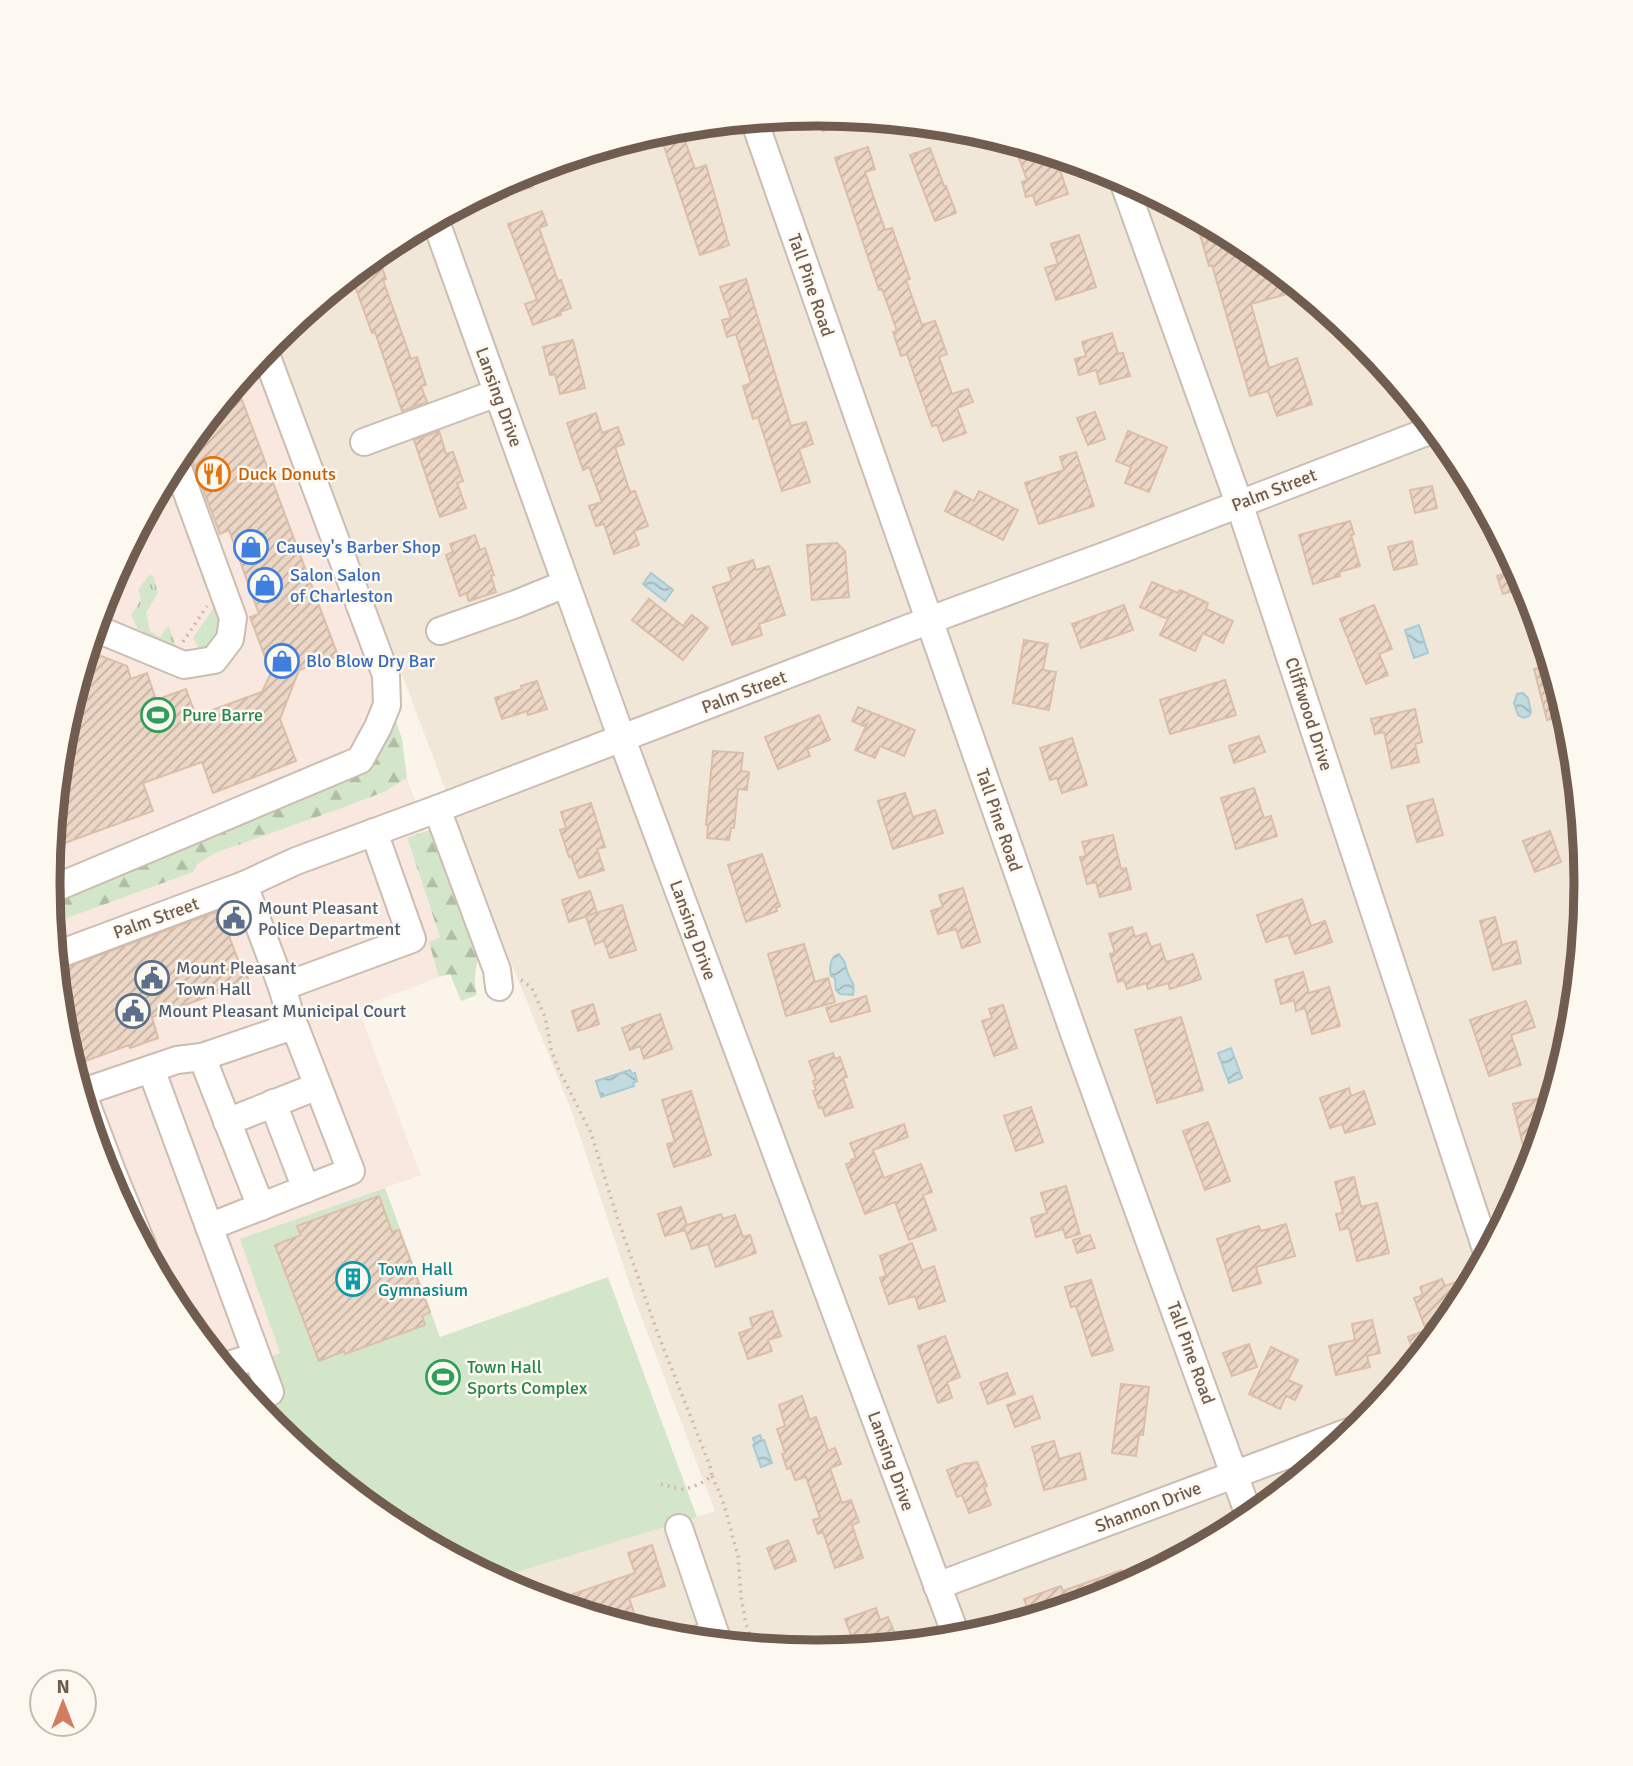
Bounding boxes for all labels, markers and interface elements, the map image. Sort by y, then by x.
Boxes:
street label: Tall Pine Road [783,231,839,339]
street label: Lansing Drive [471,344,527,450]
restaurant icon: Duck Donuts [194,455,232,493]
place label: Duck Donuts [238,463,336,485]
street label: Palm Street [1228,464,1320,516]
shop icon: Causey's Barber Shop [232,528,270,566]
place label: Causey's Barber Shop [276,536,441,558]
place label: Salon Salon of Charleston [290,564,393,607]
shop icon: Salon Salon of Charleston [246,566,284,604]
shop icon: Blo Blow Dry Bar [263,642,301,680]
place label: Blo Blow Dry Bar [306,650,436,672]
street label: Cliffwood Drive [1280,654,1338,774]
street label: Palm Street [698,666,790,718]
sports icon: Pure Barre [139,696,177,734]
place label: Pure Barre [182,704,263,726]
street label: Tall Pine Road [971,766,1027,874]
street label: Lansing Drive [665,877,721,983]
street label: Palm Street [110,892,202,944]
place label: Mount Pleasant Police Department [258,897,401,940]
public building icon: Mount Pleasant Police Department [215,899,253,937]
place label: Mount Pleasant Town Hall [176,957,296,1000]
public building icon: Mount Pleasant Town Hall [133,959,171,997]
public building icon: Mount Pleasant Municipal Court [114,992,152,1030]
place label: Mount Pleasant Municipal Court [158,1000,406,1022]
place label: Town Hall Gymnasium [378,1258,468,1301]
building icon: Town Hall Gymnasium [334,1260,372,1298]
street label: Tall Pine Road [1162,1299,1220,1407]
place label: Town Hall Sports Complex [467,1356,588,1399]
sports icon: Town Hall Sports Complex [424,1358,462,1396]
street label: Lansing Drive [863,1408,919,1514]
street label: Shannon Drive [1092,1477,1204,1537]
north arrow [28,1668,98,1738]
text: N [56,1675,70,1699]

